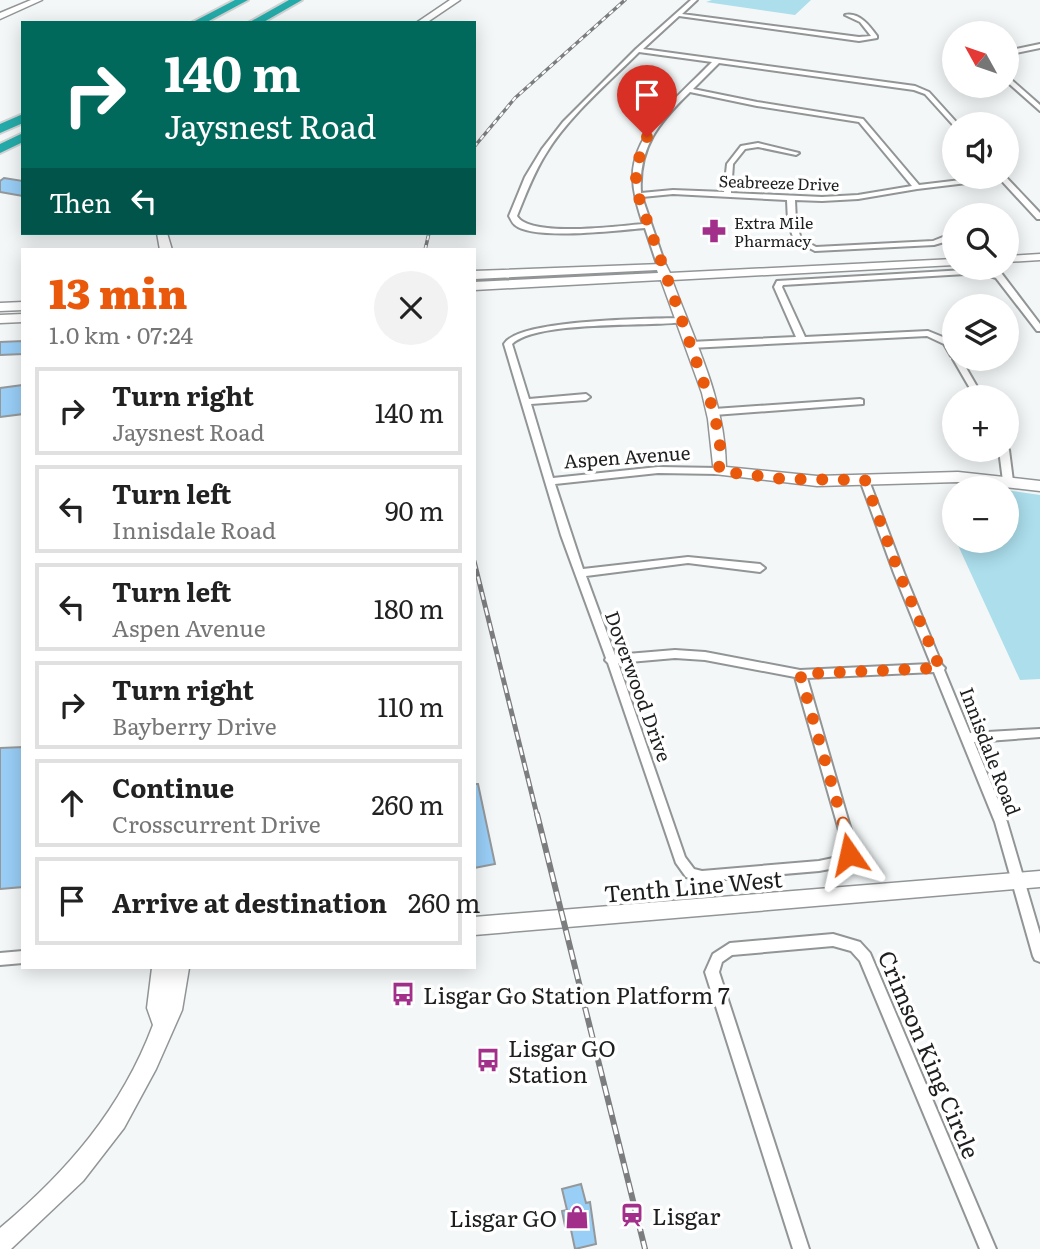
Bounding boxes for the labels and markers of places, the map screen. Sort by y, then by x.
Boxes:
pin [617,65,677,137]
place label: Extra Mile Pharmacy [734,210,813,252]
pharmacy icon: Extra Mile Pharmacy [700,217,728,245]
place label: Lisgar Go Station Platform 7 [423,977,730,1011]
bus stop icon: Lisgar Go Station Platform 7 [389,980,417,1008]
place label: Lisgar GO Station [508,1030,616,1090]
bus stop icon: Lisgar GO Station [474,1046,502,1074]
place label: Lisgar [652,1198,720,1232]
place label: Lisgar GO [449,1200,557,1234]
station icon: Lisgar [618,1201,646,1229]
shop icon: Lisgar GO [563,1203,591,1231]

